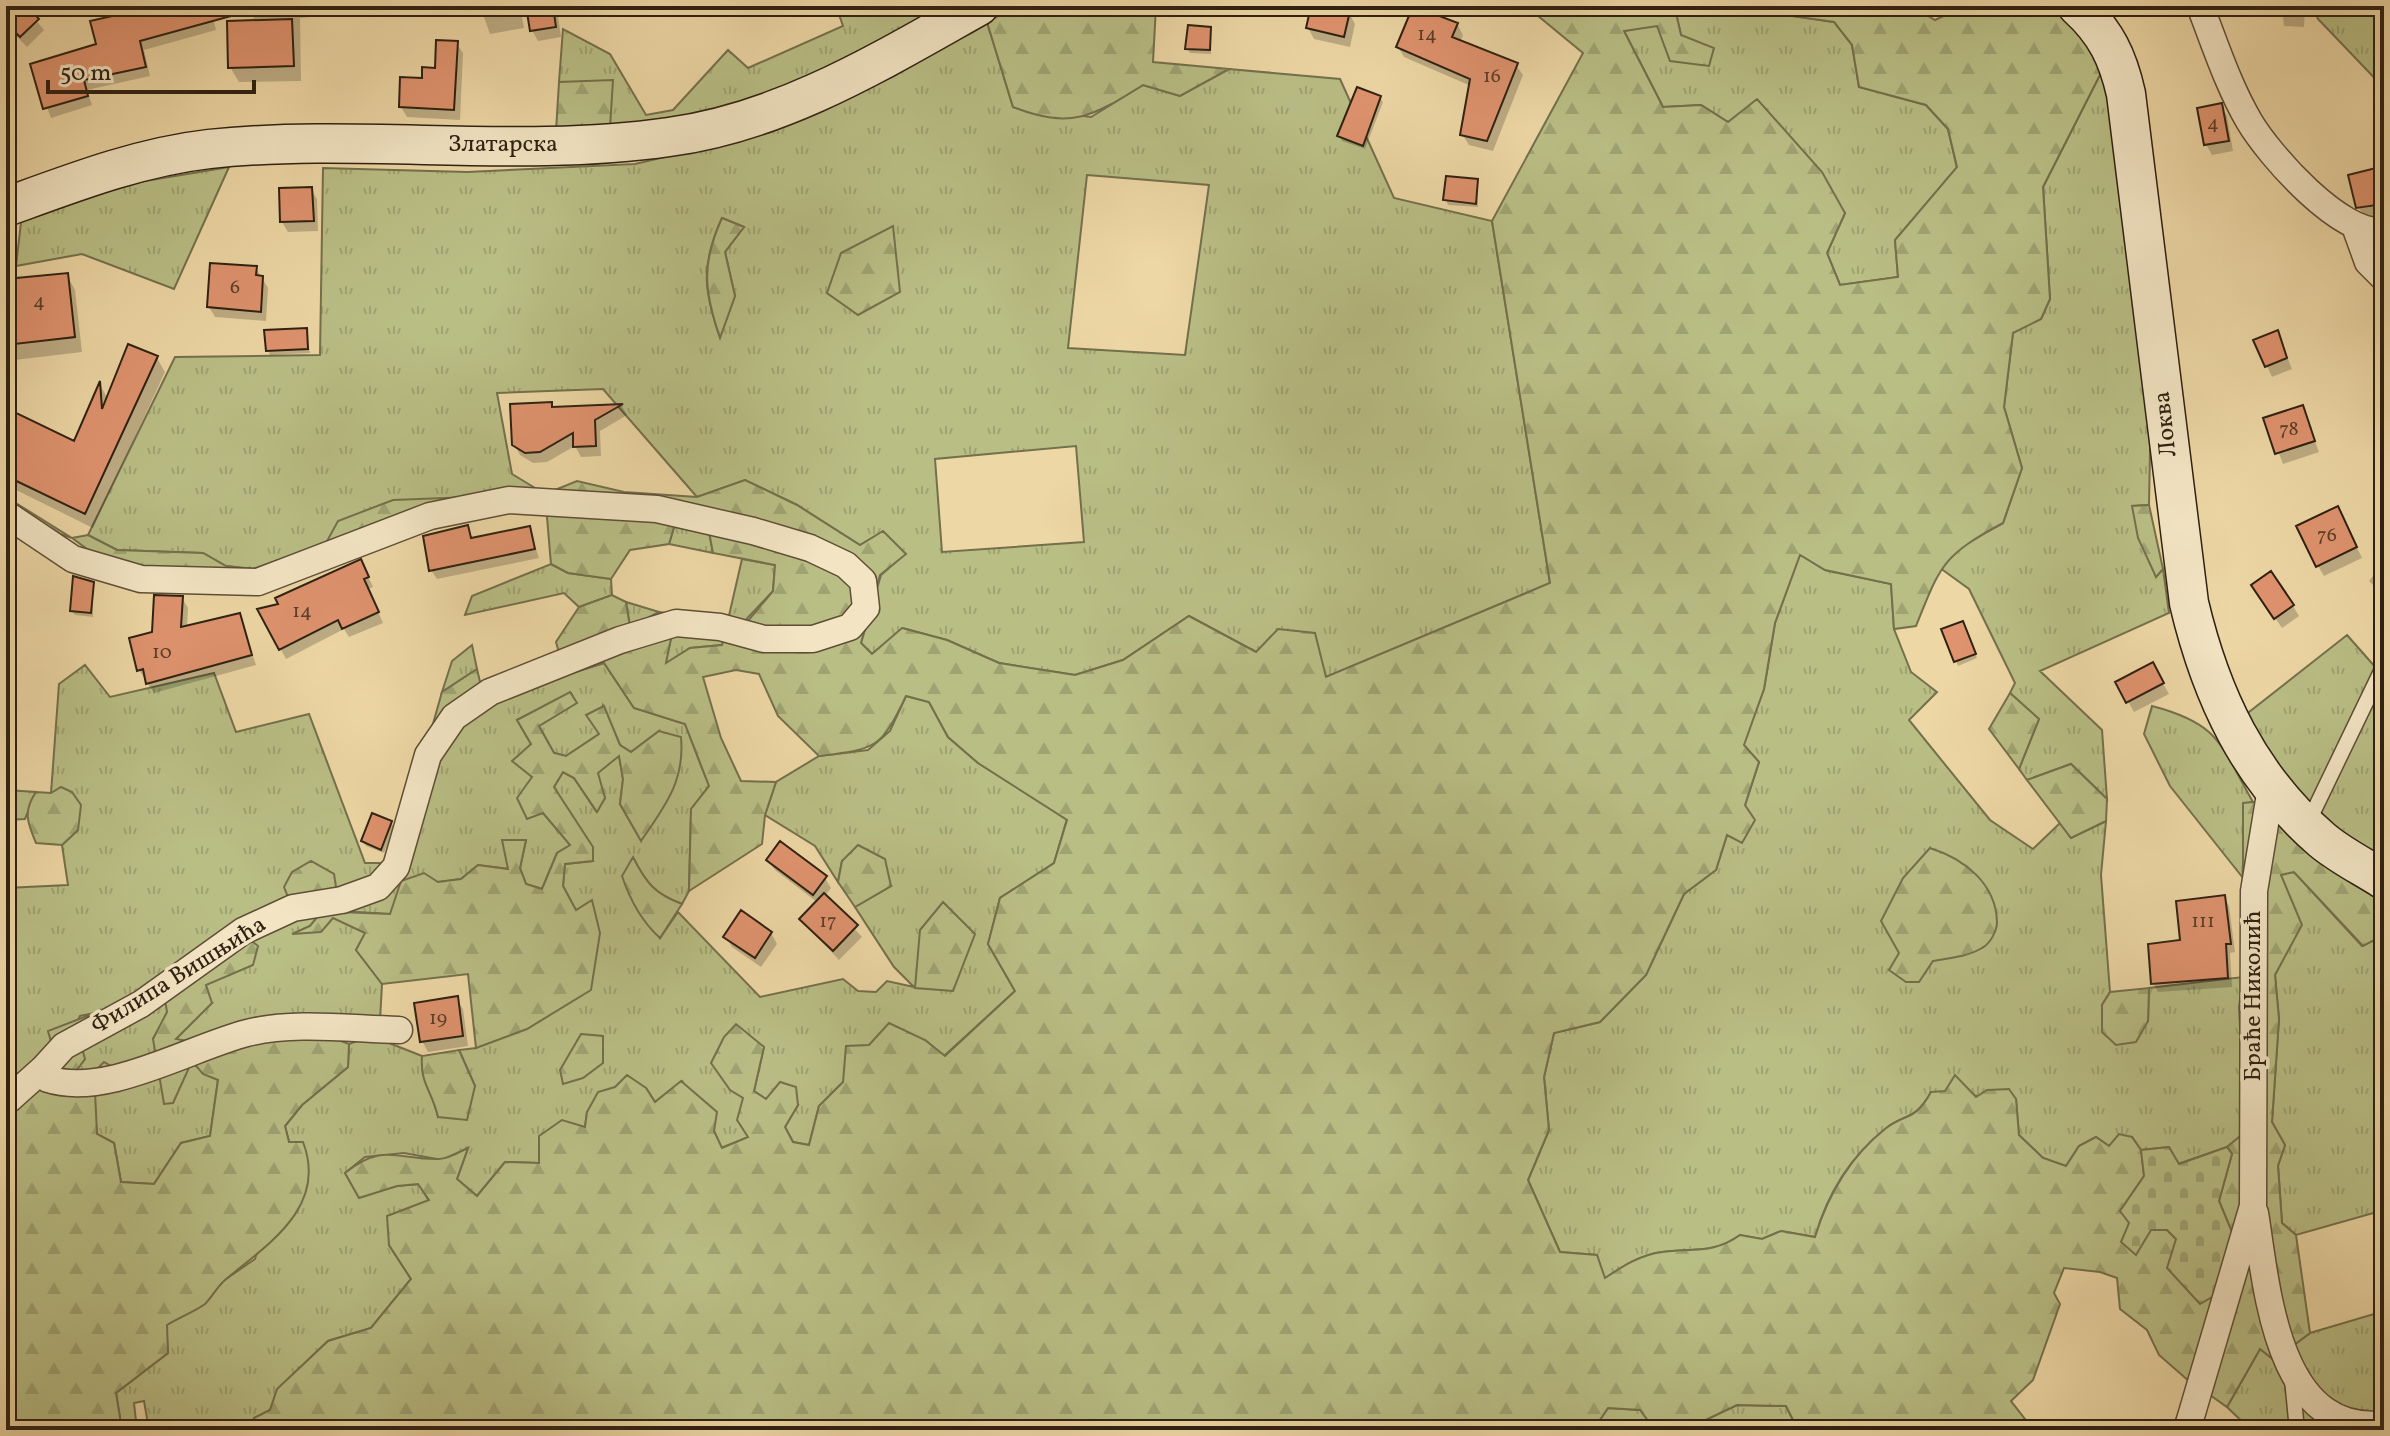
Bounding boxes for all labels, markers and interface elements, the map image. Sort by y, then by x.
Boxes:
house number: 14 [1417,21,1437,49]
scale bar [48,44,254,94]
text: 50 m [60,57,112,91]
house number: 16 [1483,63,1501,91]
house number: 4 [2207,110,2219,138]
street label: Златарска [448,128,558,162]
house number: 6 [230,274,240,302]
house number: 4 [33,288,45,316]
street label: Локва [2146,389,2186,459]
house number: 78 [2279,416,2299,444]
house number: 76 [2317,522,2337,550]
house number: 14 [292,598,312,626]
house number: 10 [152,639,172,667]
street label: Филипа Вишњића [85,908,273,1044]
house number: 17 [819,908,837,936]
house number: 111 [2191,908,2215,936]
street label: Браће Николић [2237,911,2271,1081]
house number: 19 [429,1005,447,1033]

